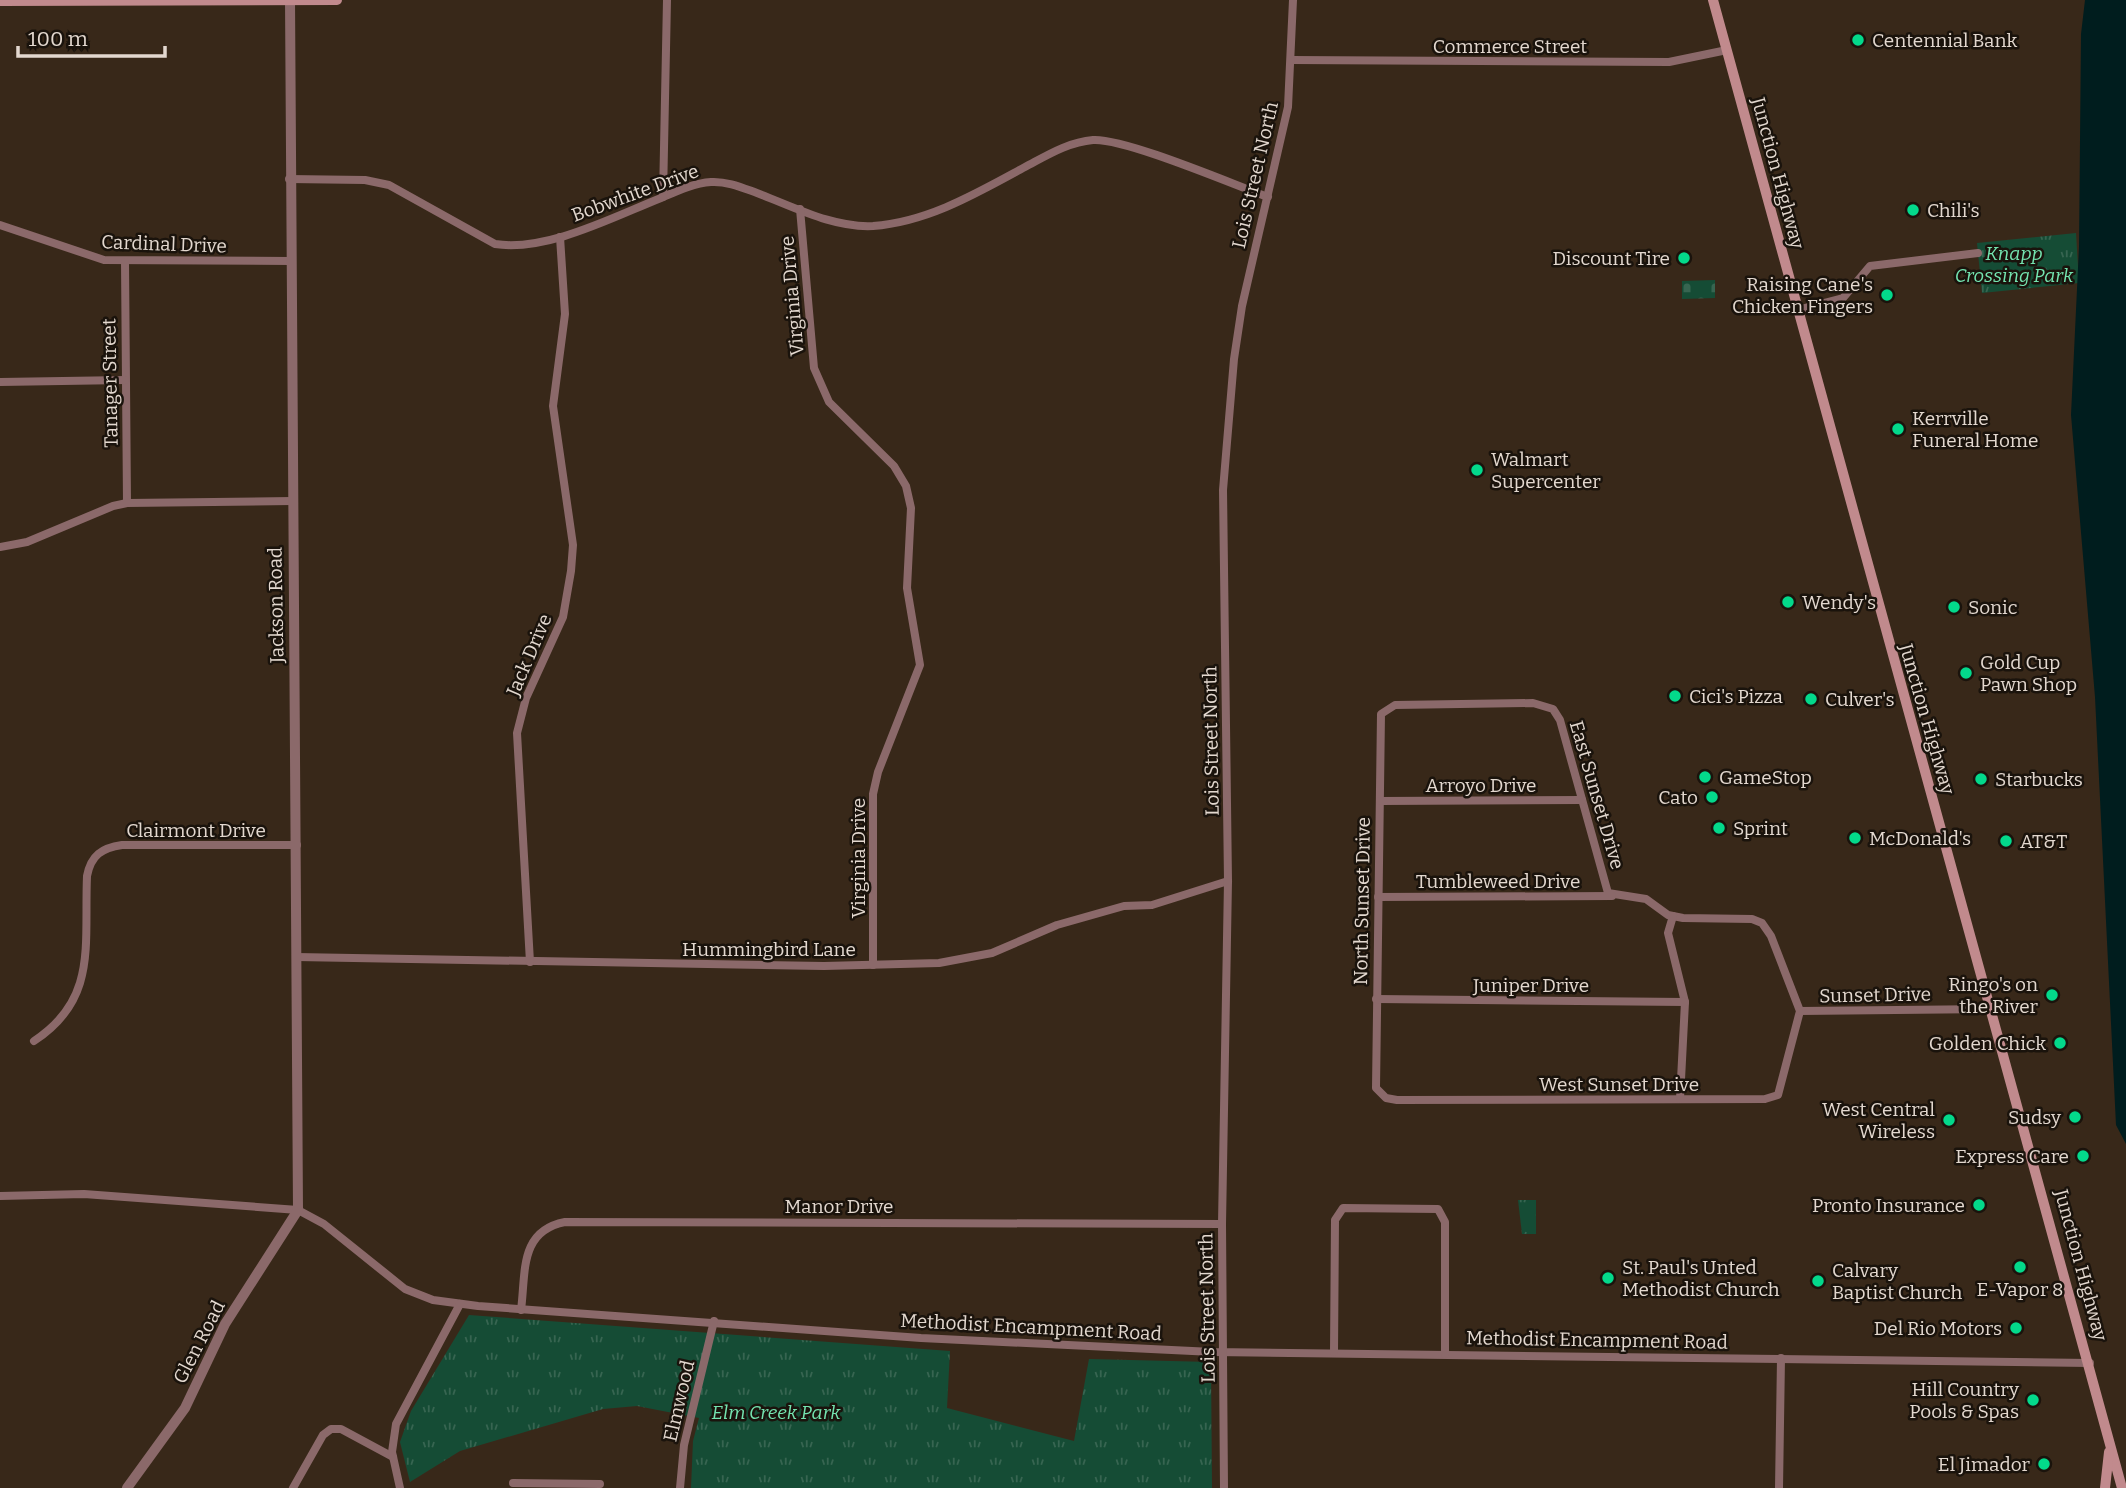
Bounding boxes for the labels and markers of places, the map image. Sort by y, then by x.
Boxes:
place label: Centennial Bank [1872,29,2018,52]
marker: Centennial Bank [1850,32,1866,48]
place label: Chili's [1927,199,1979,222]
marker: Chili's [1905,202,1921,218]
place label: Discount Tire [1552,247,1670,270]
marker: Discount Tire [1676,250,1692,266]
place label: Raising Cane's Chicken Fingers [1732,273,1873,318]
marker: Raising Cane's Chicken Fingers [1879,287,1895,303]
place label: Kerrville Funeral Home [1912,407,2038,452]
marker: Kerrville Funeral Home [1890,421,1906,437]
place label: Walmart Supercenter [1491,448,1601,493]
marker: Walmart Supercenter [1469,462,1485,478]
place label: Wendy's [1802,591,1876,614]
marker: Wendy's [1780,594,1796,610]
place label: Sonic [1968,596,2018,619]
marker: Sonic [1946,599,1962,615]
place label: Gold Cup Pawn Shop [1980,651,2077,696]
marker: Gold Cup Pawn Shop [1958,665,1974,681]
place label: Cici's Pizza [1689,685,1784,708]
marker: Cici's Pizza [1667,688,1683,704]
place label: Culver's [1825,688,1895,711]
marker: Culver's [1803,691,1819,707]
place label: GameStop [1719,766,1812,789]
place label: Starbucks [1995,768,2083,791]
marker: GameStop [1697,769,1713,785]
marker: Starbucks [1973,771,1989,787]
place label: Cato [1658,786,1698,809]
marker: Cato [1704,789,1720,805]
place label: Sprint [1733,817,1788,840]
marker: Sprint [1711,820,1727,836]
place label: McDonald's [1869,827,1971,850]
marker: McDonald's [1847,830,1863,846]
place label: AT&T [2020,830,2067,853]
marker: AT&T [1998,833,2014,849]
place label: Ringo's on the River [1948,973,2039,1018]
marker: Ringo's on the River [2044,987,2060,1003]
place label: Golden Chick [1929,1032,2046,1055]
marker: Golden Chick [2052,1035,2068,1051]
place label: West Central Wireless [1822,1098,1935,1143]
place label: Sudsy [2008,1106,2062,1129]
marker: Sudsy [2067,1109,2083,1125]
marker: West Central Wireless [1941,1112,1957,1128]
place label: Express Care [1955,1145,2069,1168]
marker: Express Care [2075,1148,2091,1164]
place label: Pronto Insurance [1812,1194,1965,1217]
marker: Pronto Insurance [1971,1197,1987,1213]
place label: St. Paul's Unted Methodist Church [1622,1256,1780,1301]
place label: Calvary Baptist Church [1832,1259,1962,1304]
marker: E-Vapor 8 [2012,1259,2028,1275]
marker: St. Paul's Unted Methodist Church [1600,1270,1616,1286]
marker: Calvary Baptist Church [1810,1273,1826,1289]
place label: E-Vapor 8 [1976,1278,2064,1301]
place label: Del Rio Motors [1874,1317,2002,1340]
marker: Del Rio Motors [2008,1320,2024,1336]
place label: Hill Country Pools & Spas [1909,1378,2020,1423]
marker: Hill Country Pools & Spas [2025,1392,2041,1408]
place label: El Jimador [1938,1453,2031,1476]
marker: El Jimador [2036,1456,2052,1472]

